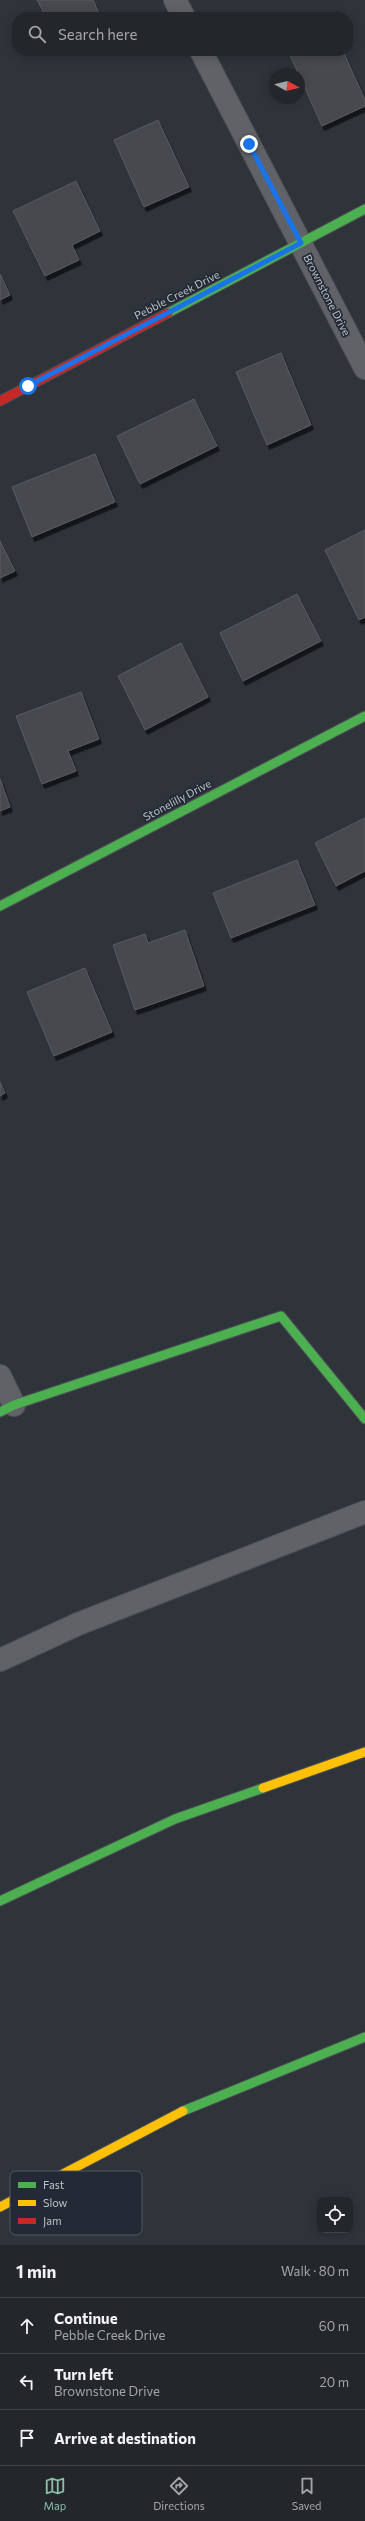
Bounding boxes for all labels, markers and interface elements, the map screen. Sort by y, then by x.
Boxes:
search box [12,12,353,56]
icon: search [26,23,48,45]
text: Search here [58,25,137,43]
north arrow [269,68,305,104]
route end [240,135,258,153]
street label: Brownstone Drive [301,252,354,338]
street label: Pebble Creek Drive [132,267,222,322]
route start [19,377,37,395]
street label: Stonelilly Drive [141,776,213,823]
legend [10,2171,142,2235]
text: Fast [43,2178,65,2191]
text: Slow [43,2196,68,2209]
map controls [317,2197,353,2233]
button: locate [317,2197,353,2233]
text: Jam [43,2214,62,2228]
text: 1 min [16,2261,56,2282]
text: Walk · 80 m [281,2263,349,2279]
text: Continue [54,2309,118,2327]
icon: ahead [16,2315,38,2337]
text: 60 m [319,2318,349,2334]
text: Pebble Creek Drive [54,2327,165,2343]
text: Turn left [54,2365,113,2383]
icon: left [16,2371,38,2393]
text: 20 m [320,2374,349,2390]
text: Brownstone Drive [54,2383,160,2399]
icon: arrive [16,2427,38,2449]
text: Arrive at destination [54,2429,196,2447]
tab: Map [44,2475,66,2512]
tab: Directions [153,2475,205,2512]
tab: Saved [292,2475,321,2512]

